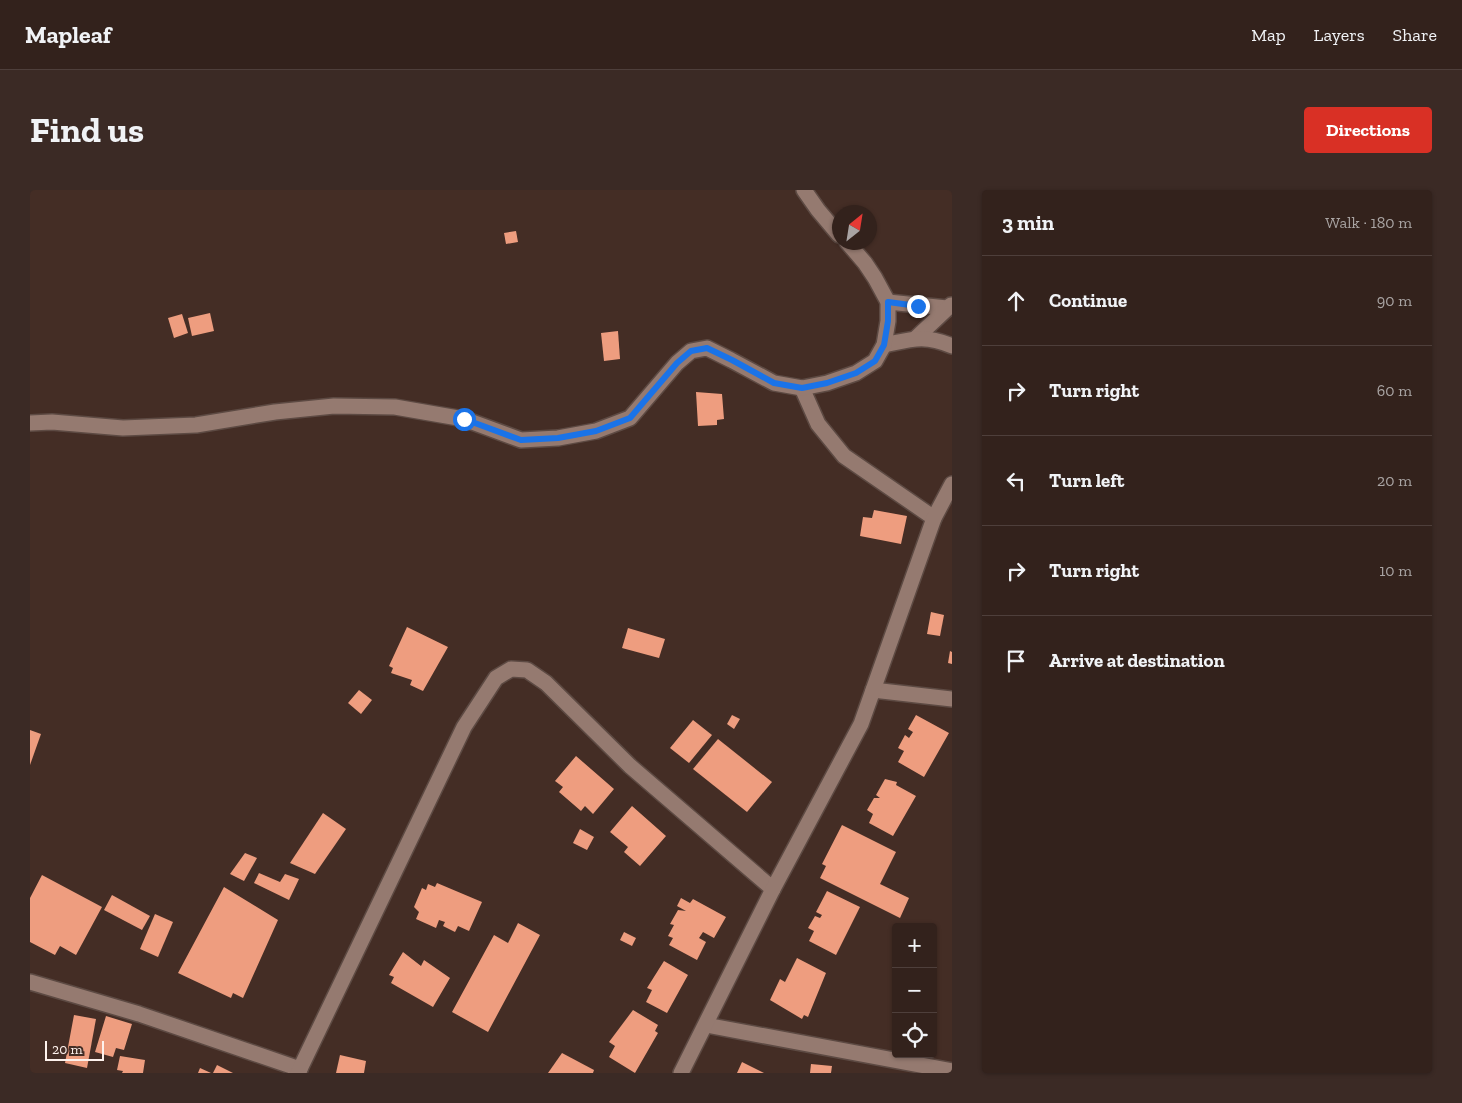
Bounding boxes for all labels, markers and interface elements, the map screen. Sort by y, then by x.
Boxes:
text: Mapleaf [25,20,111,49]
text: Map [1251,24,1286,46]
text: Layers [1314,24,1365,46]
text: Share [1393,24,1437,46]
button: Directions [1304,107,1432,153]
text: Find us [30,109,144,151]
north arrow [832,205,877,250]
text: 3 min [1002,210,1054,235]
text: Walk · 180 m [1325,213,1412,232]
icon: ahead [1002,287,1030,315]
text: Continue [1049,289,1127,312]
text: 90 m [1377,291,1412,310]
route end [907,295,930,318]
icon: right [1002,377,1030,405]
text: Turn right [1049,379,1139,402]
text: 60 m [1377,381,1412,400]
route start [453,408,476,431]
icon: left [1002,467,1030,495]
text: Turn left [1049,469,1124,492]
text: 20 m [1377,471,1412,490]
icon: right [1002,557,1030,585]
text: Turn right [1049,559,1139,582]
text: 10 m [1379,561,1412,580]
icon: arrive [1002,647,1030,675]
text: Arrive at destination [1049,649,1225,672]
map controls [892,923,937,1058]
button: + [892,923,937,968]
button: − [892,968,937,1013]
button: locate [892,1013,937,1058]
scale bar [45,1038,104,1061]
text: 20 m [52,1041,83,1058]

